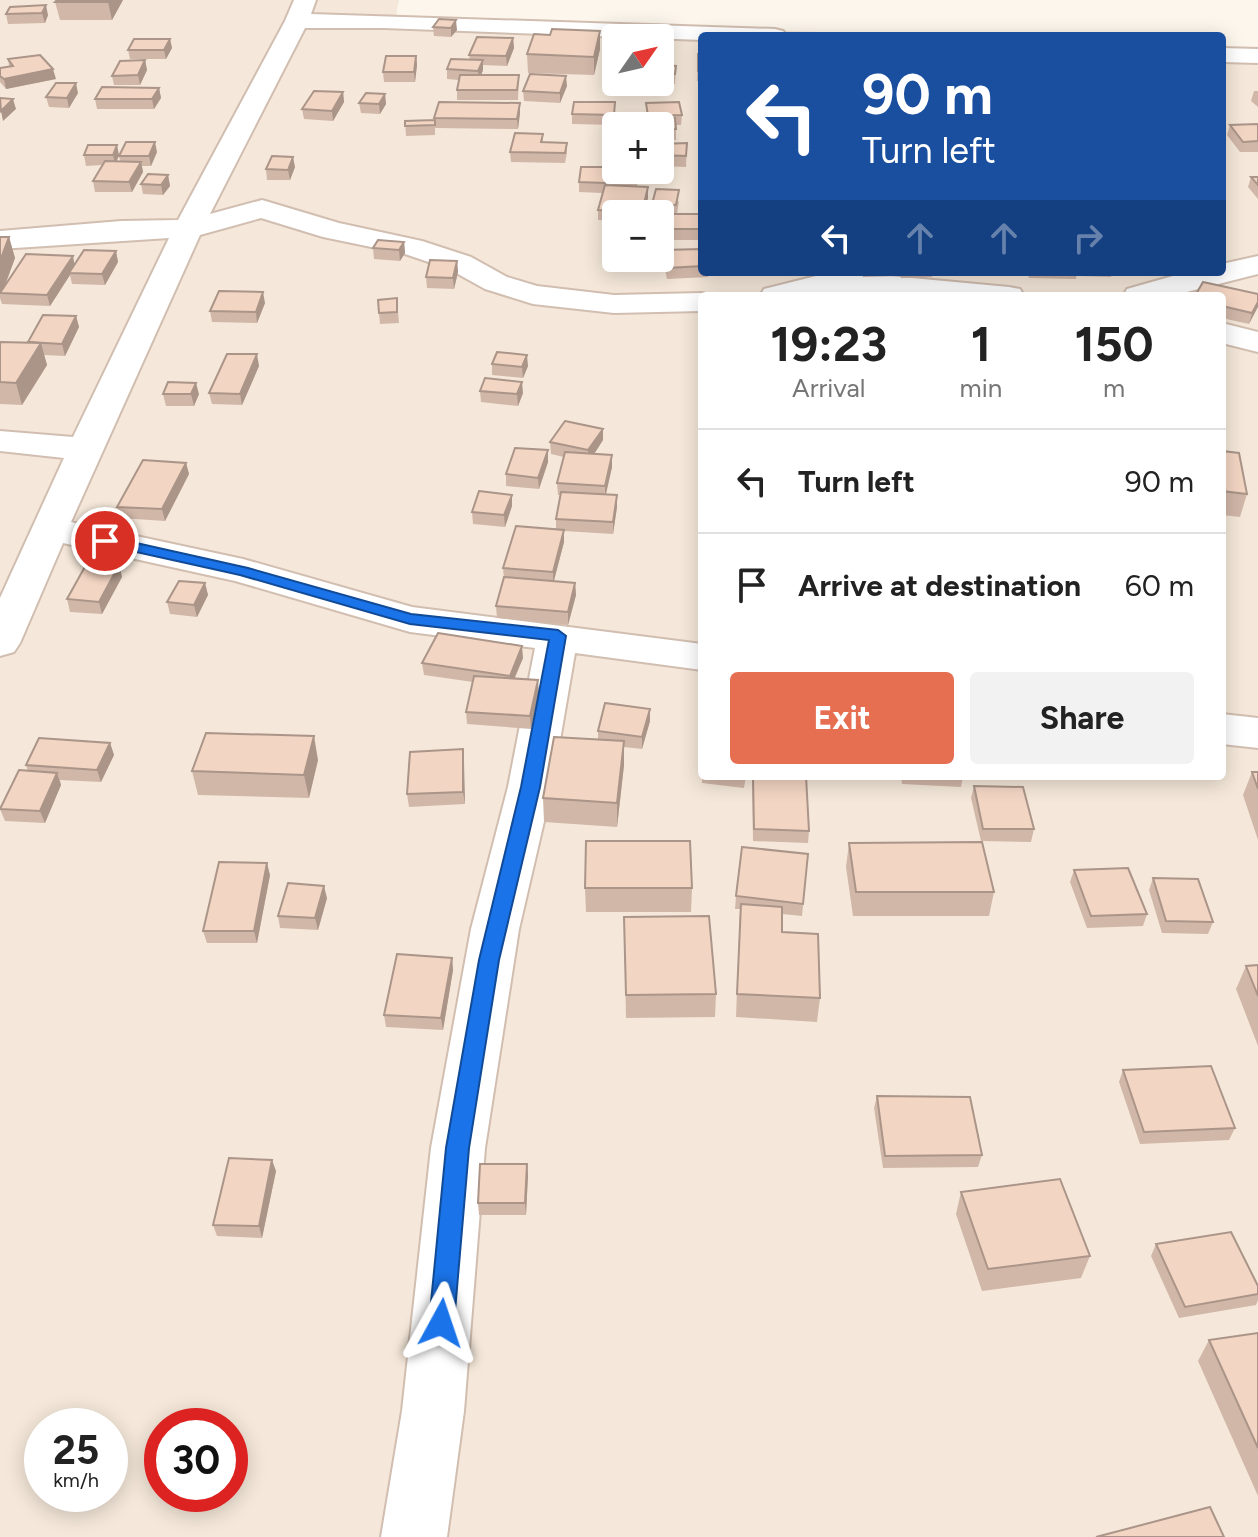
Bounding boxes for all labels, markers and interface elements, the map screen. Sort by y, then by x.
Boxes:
north arrow [602,24,674,96]
map controls [602,24,674,272]
text: 90 m [862,61,993,128]
icon: left [730,64,834,168]
button: + [602,112,674,184]
text: Turn left [862,129,996,172]
button: − [602,200,674,272]
icon: left [814,216,858,260]
icon: ahead [898,216,942,260]
icon: ahead [982,216,1026,260]
icon: right [1066,216,1110,260]
text: 19:23 [770,315,887,373]
text: 1 [971,315,991,373]
text: 150 [1074,315,1154,373]
text: Arrival [792,372,865,404]
text: min [960,372,1002,404]
text: m [1103,372,1125,404]
icon: left [730,459,774,503]
text: Turn left [798,463,915,500]
text: 90 m [1125,463,1194,500]
pin [71,507,139,575]
icon: arrive [83,519,127,563]
icon: arrive [730,563,774,607]
text: Arrive at destination [798,567,1081,604]
text: 60 m [1125,567,1194,604]
button: Exit [730,672,954,764]
button: Share [970,672,1194,764]
position arrow [399,1281,483,1365]
speed limit sign: 30 [144,1408,248,1512]
text: 25 [53,1426,99,1474]
text: km/h [53,1468,99,1492]

